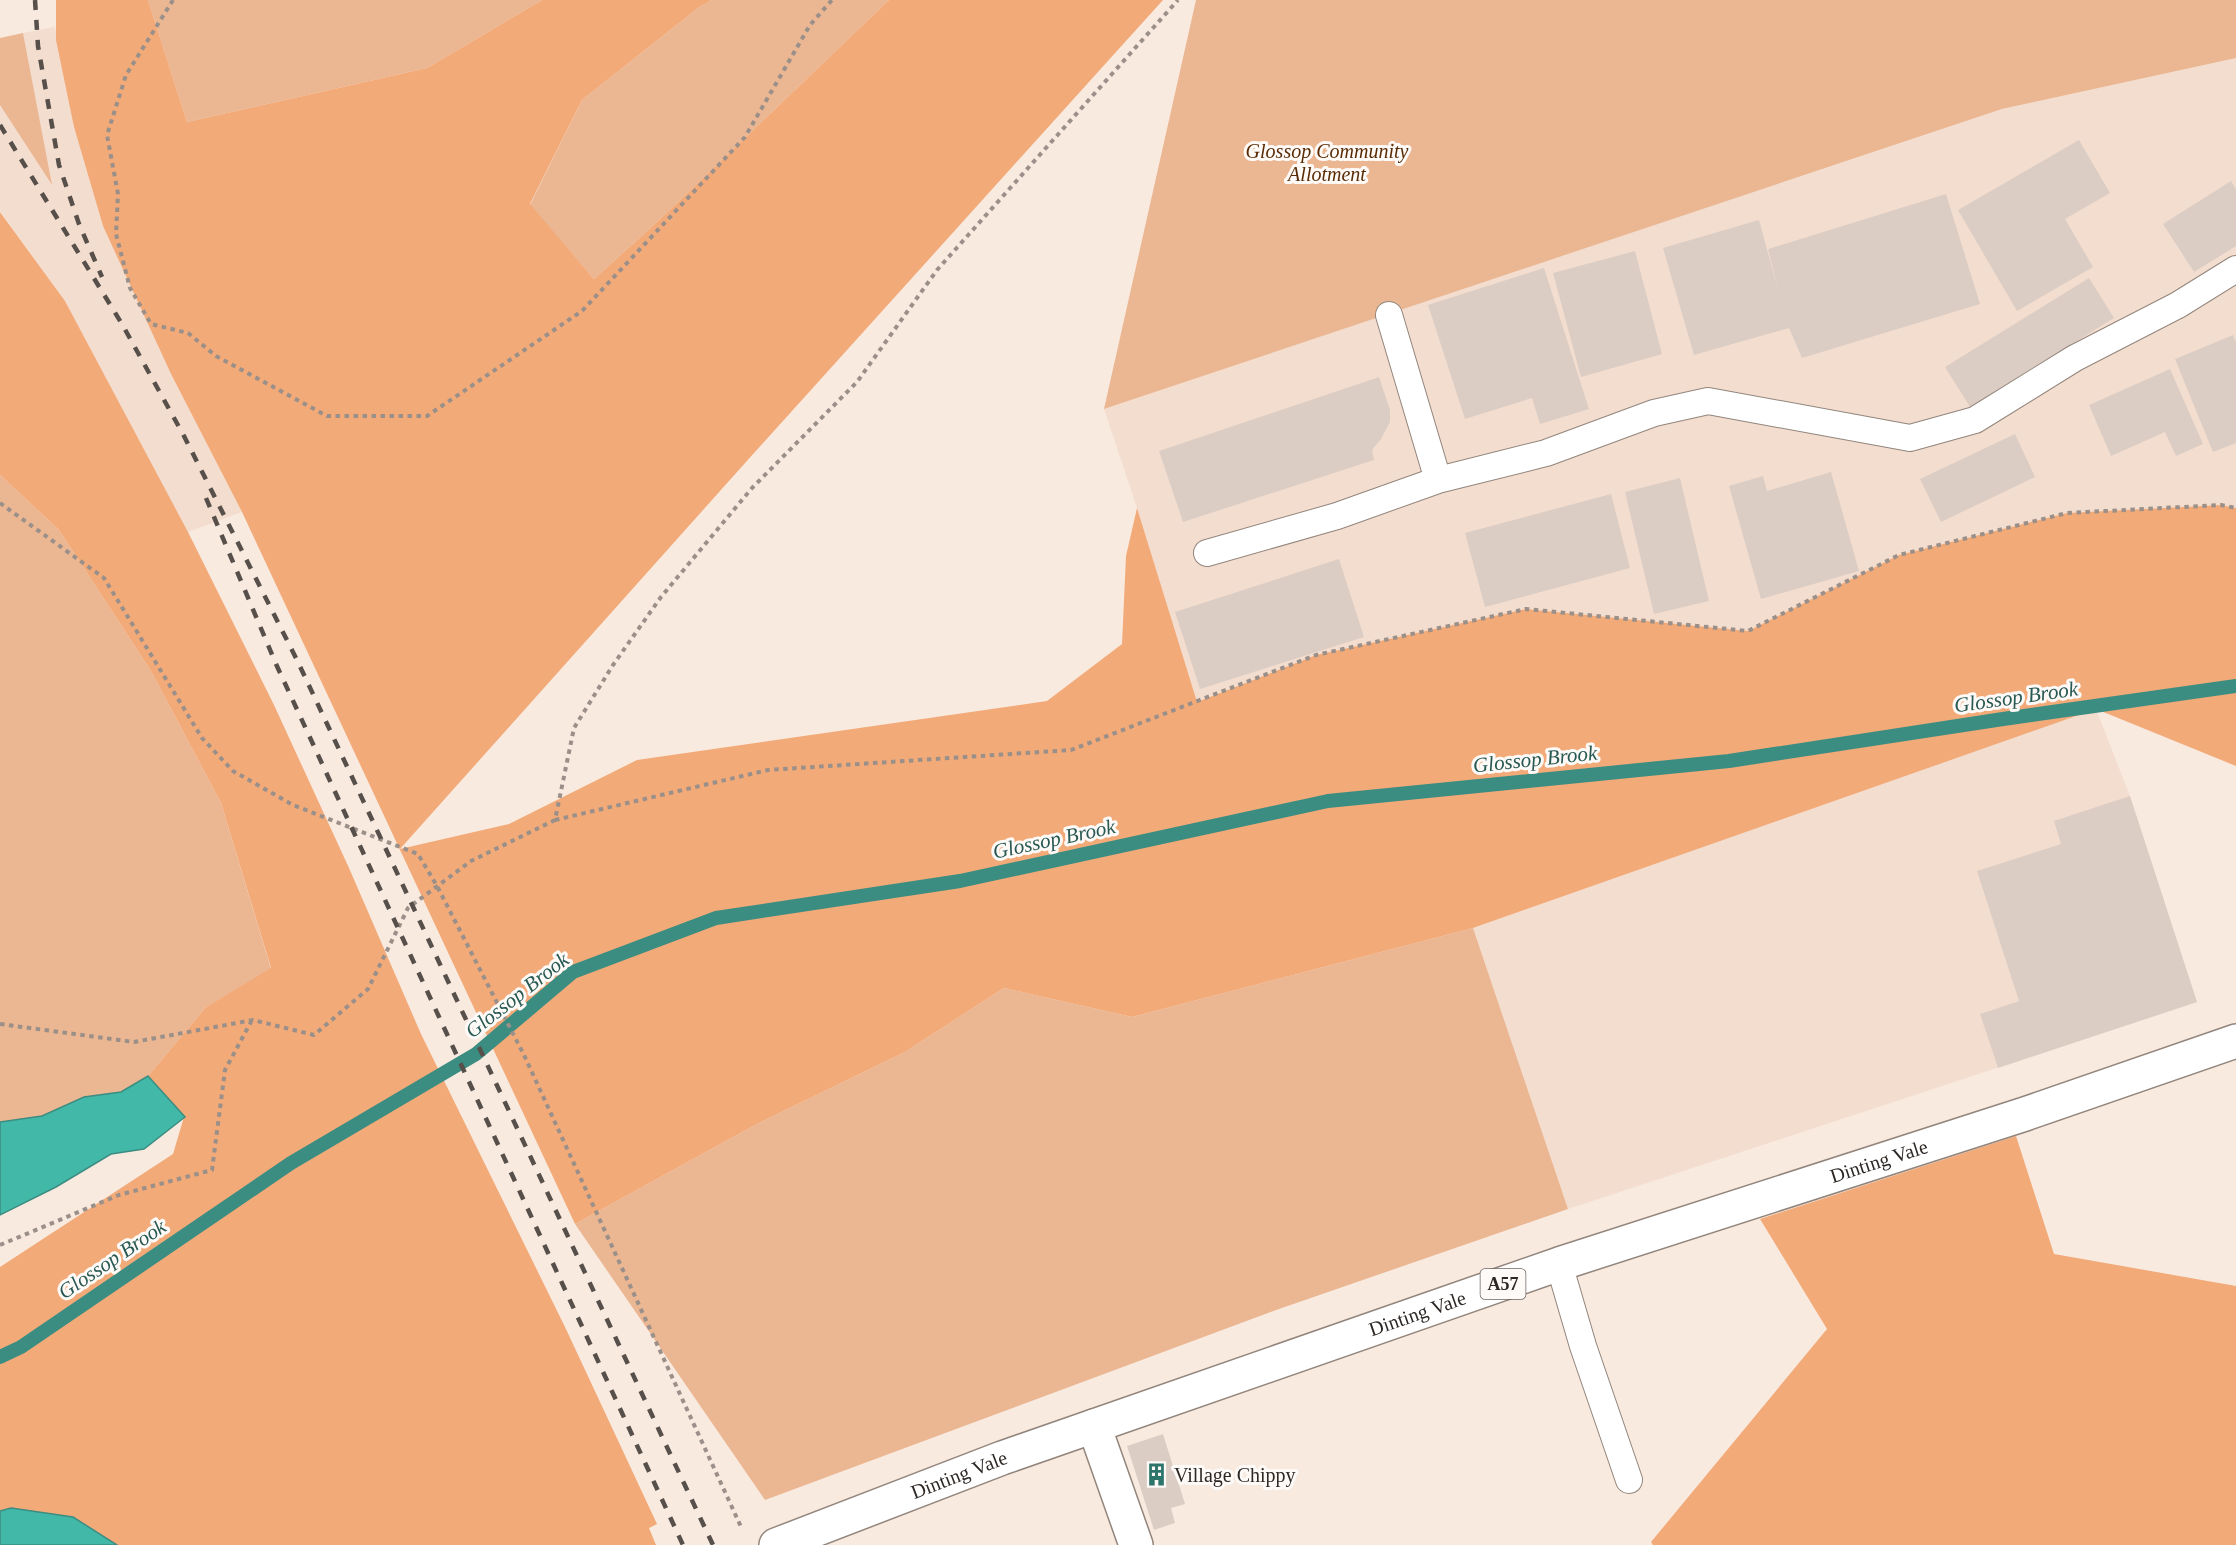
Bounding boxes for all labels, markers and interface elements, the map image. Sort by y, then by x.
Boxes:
park label: Glossop Community Allotment [1246,140,1409,185]
water label: Glossop Brook [1953,676,2080,718]
water label: Glossop Brook [1472,740,1599,777]
water label: Glossop Brook [991,814,1118,864]
water label: Glossop Brook [461,947,574,1043]
street label: Dinting Vale [1827,1135,1931,1187]
water label: Glossop Brook [54,1214,171,1304]
road number: A57 [1480,1269,1526,1299]
street label: Dinting Vale [1366,1286,1469,1340]
street label: Dinting Vale [908,1446,1010,1503]
building icon: Village Chippy [1143,1462,1169,1488]
place label: Village Chippy [1174,1464,1296,1487]

